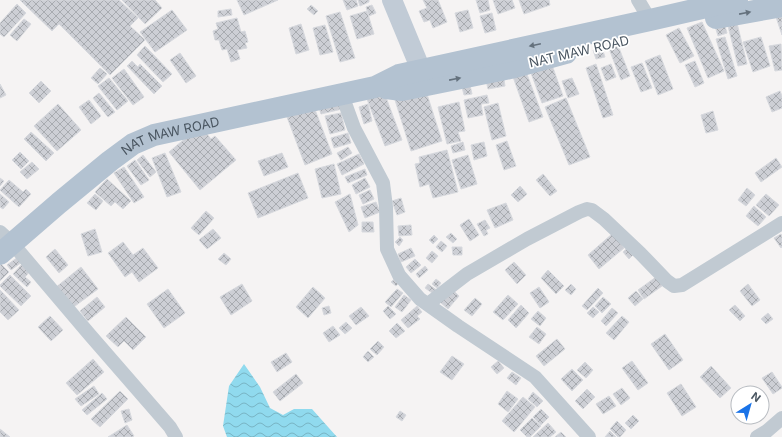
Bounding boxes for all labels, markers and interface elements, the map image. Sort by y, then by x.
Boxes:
one-way arrow [739,10,751,16]
street label: NAT MAW ROAD [527,32,631,70]
one-way arrow [529,43,541,49]
one-way arrow [449,76,461,82]
street label: NAT MAW ROAD [118,113,221,158]
north arrow [730,385,770,425]
text: N [748,389,764,405]

